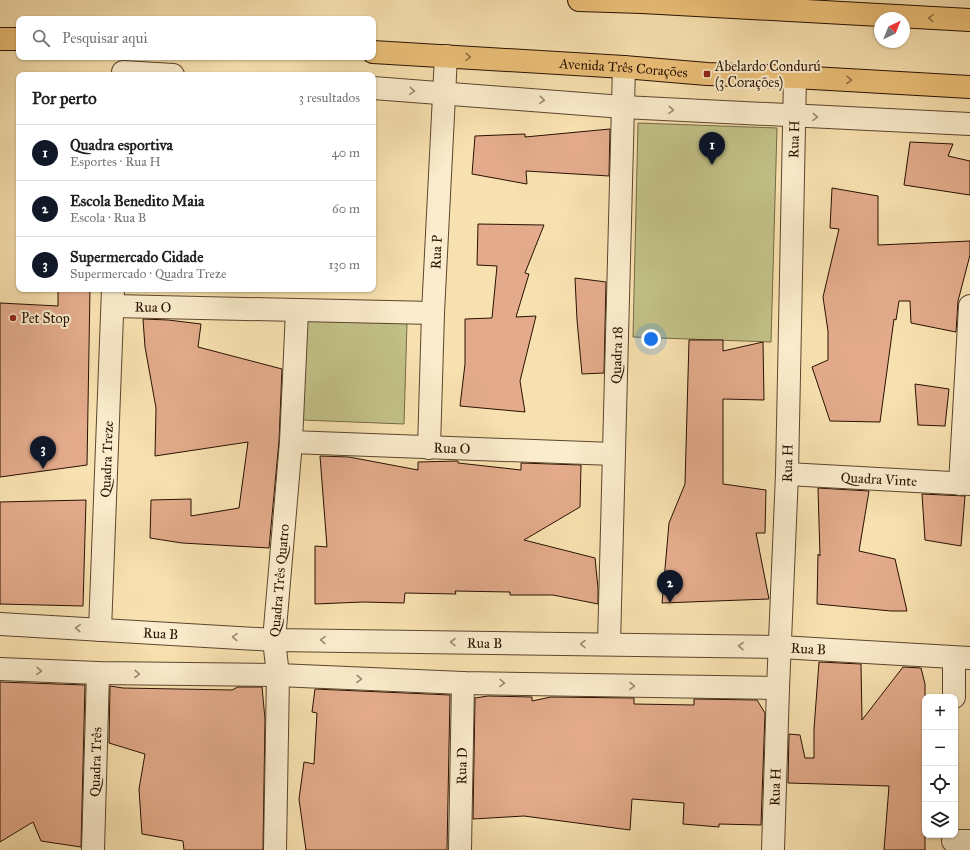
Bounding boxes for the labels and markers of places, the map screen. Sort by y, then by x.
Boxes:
place label: Abelardo Condurú (3 Corações) [714,58,821,92]
marker: Abelardo Condurú (3 Corações) [702,69,712,79]
pin: 1 [699,132,725,165]
place label: Pet Stop [21,310,70,327]
marker: Pet Stop [8,313,18,323]
pin: 3 [30,436,56,469]
pin: 2 [657,570,683,603]

